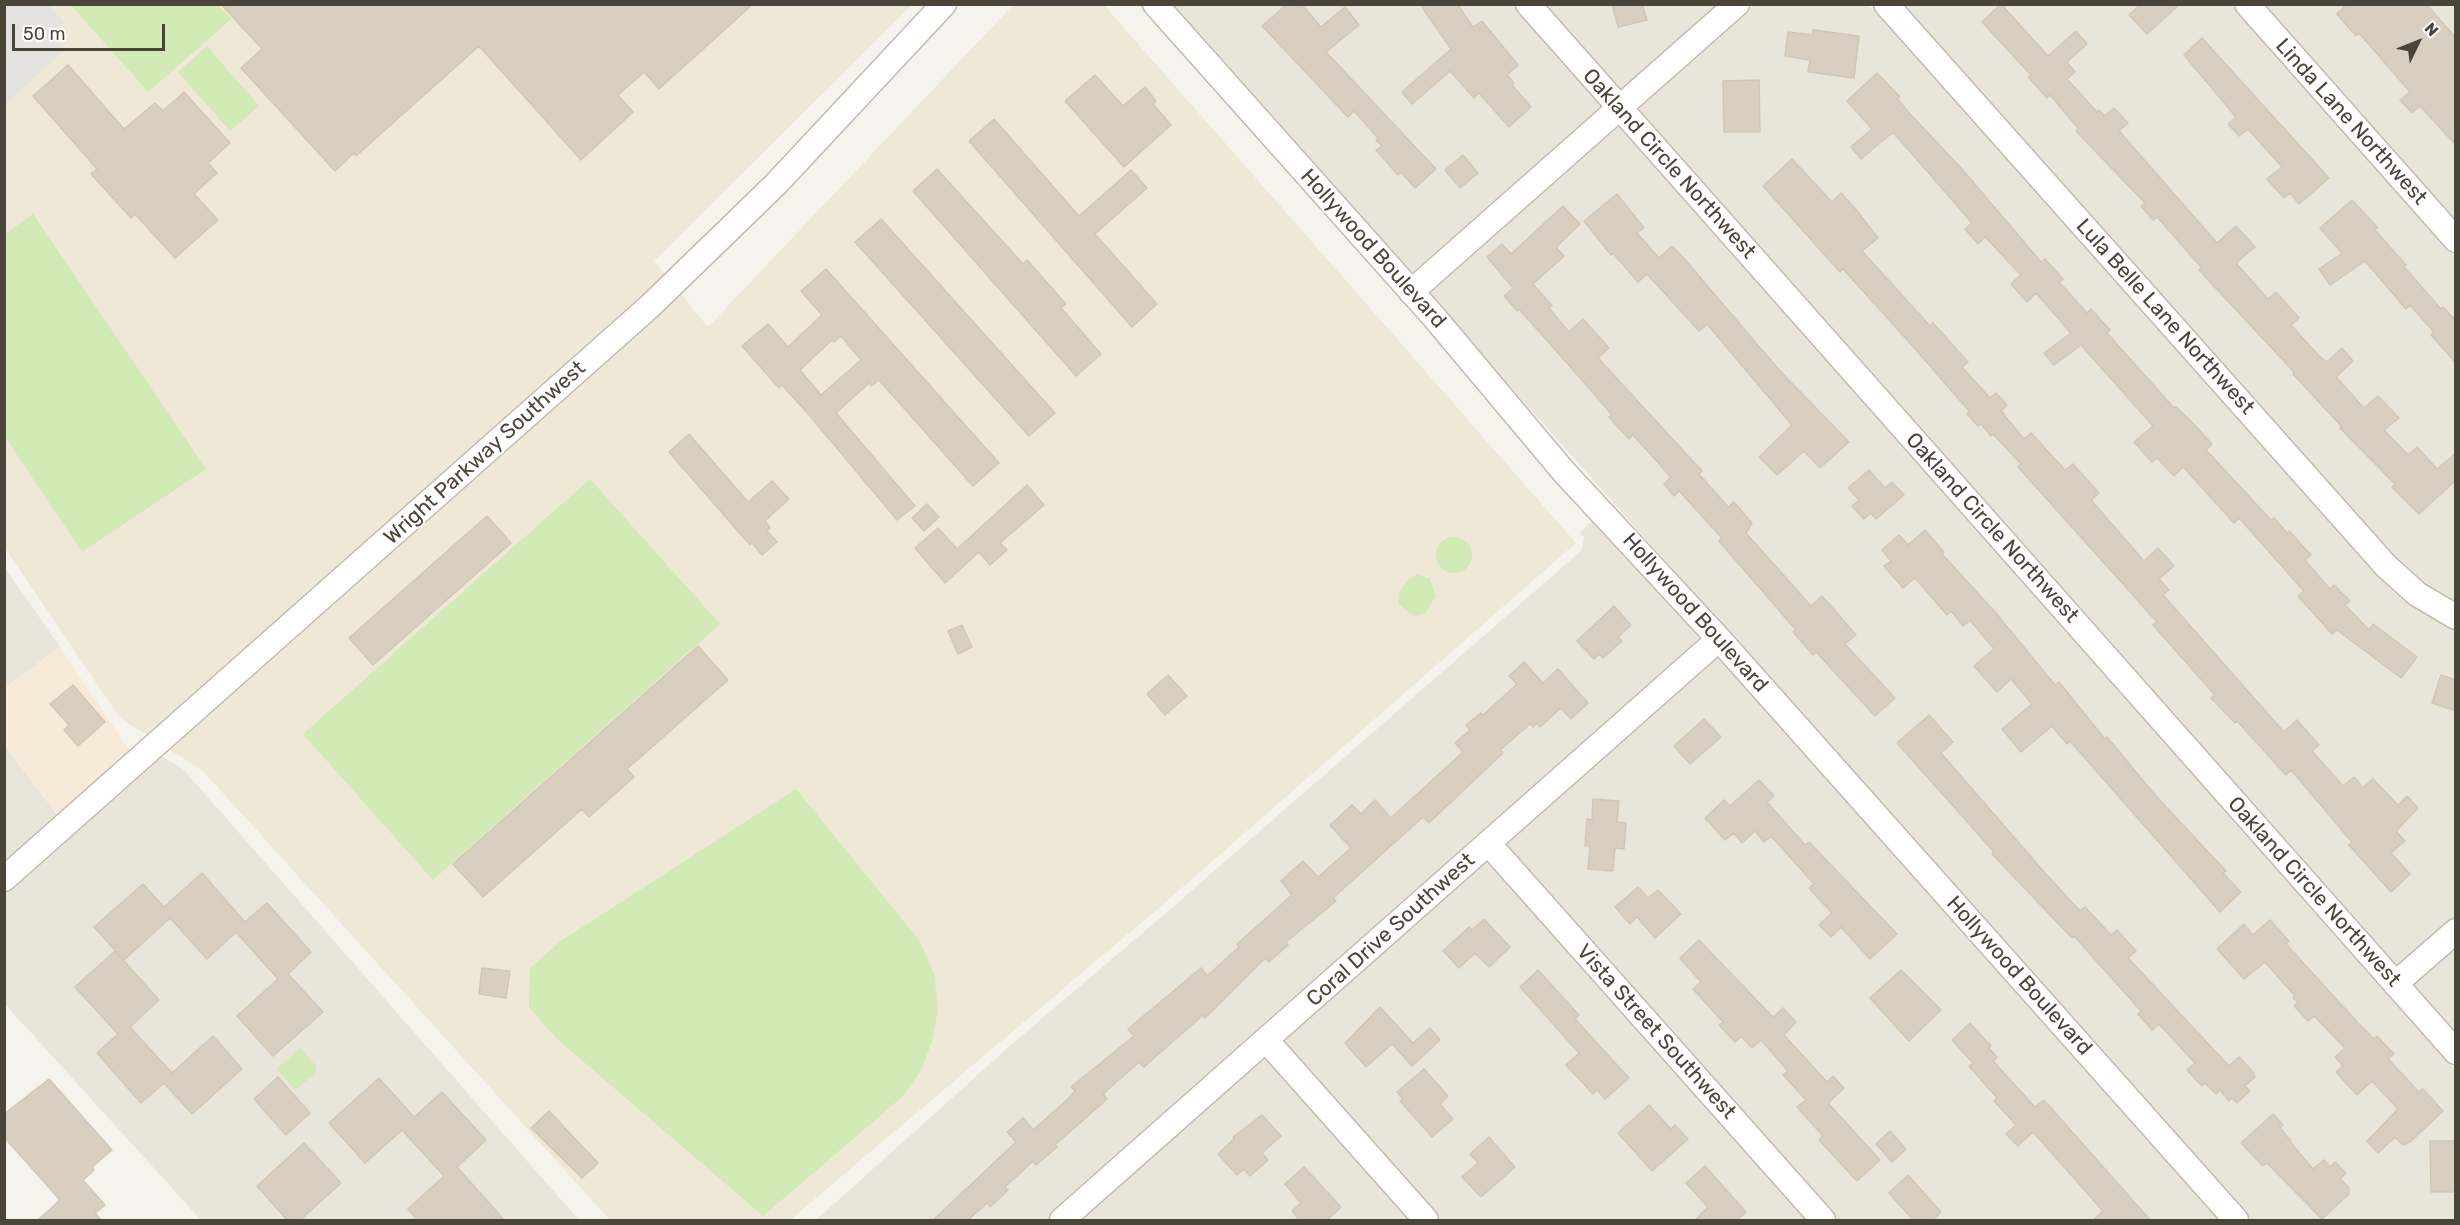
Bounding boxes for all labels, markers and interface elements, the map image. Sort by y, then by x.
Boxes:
scale bar [15,12,168,50]
north arrow [2388,12,2448,72]
text: N [2421,19,2442,40]
text: 50 m [23,23,66,45]
street label: Linda Lane Northwest [2270,34,2432,210]
street label: Oakland Circle Northwest [1577,64,1761,264]
street label: Hollywood Boulevard [1295,164,1451,334]
street label: Lula Belle Lane Northwest [2070,214,2260,420]
street label: Wright Parkway Southwest [379,356,591,550]
street label: Oakland Circle Northwest [1900,428,2084,628]
street label: Hollywood Boulevard [1617,528,1773,698]
street label: Oakland Circle Northwest [2222,792,2406,992]
street label: Coral Drive Southwest [1302,848,1480,1012]
street label: Hollywood Boulevard [1941,891,2097,1061]
street label: Vista Street Southwest [1571,940,1741,1124]

